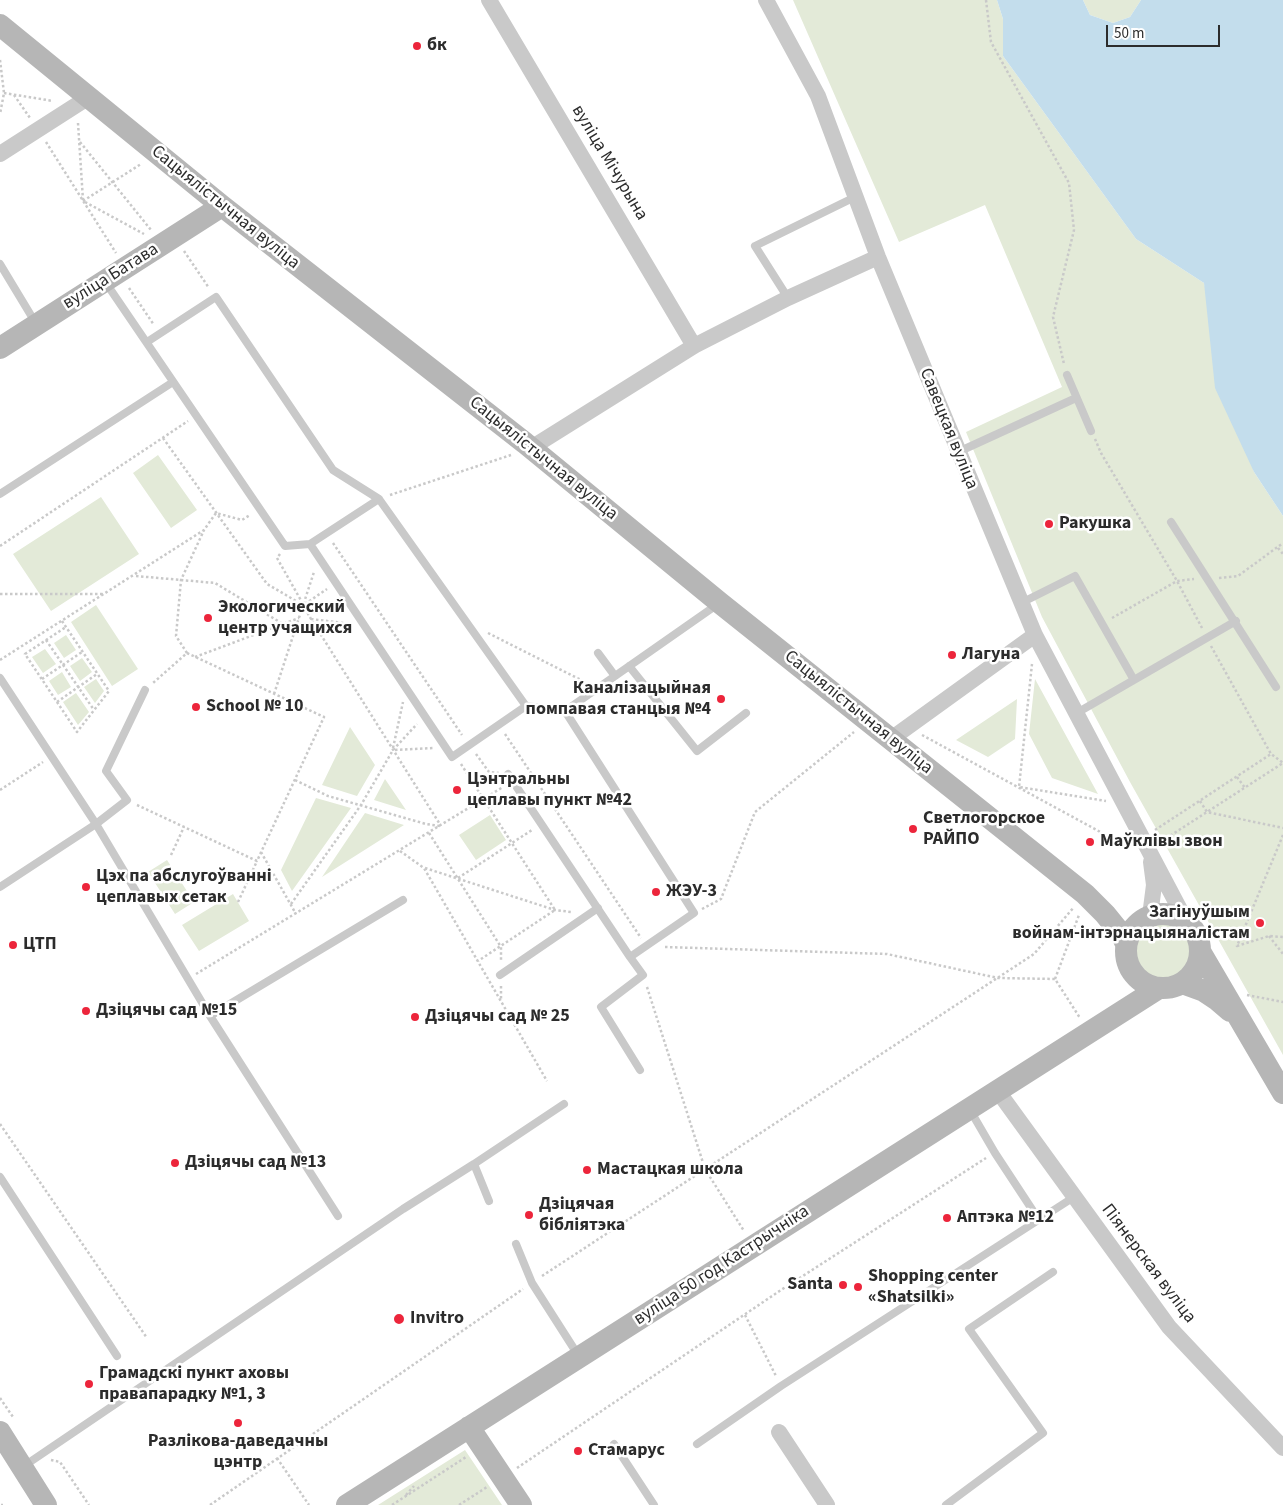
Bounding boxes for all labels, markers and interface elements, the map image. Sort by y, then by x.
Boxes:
scale bar [1108,15,1222,47]
text: 50 m [1114,23,1144,44]
place label: бк [427,35,447,57]
marker: бк [411,40,423,52]
street label: вуліца Мічурына [566,101,652,225]
street label: Сацыялістычная вуліца [146,141,304,275]
street label: вуліца Батава [59,239,163,315]
street label: Савецкая вуліца [914,365,982,493]
street label: Сацыялістычная вуліца [464,392,622,526]
place label: Ракушка [1059,513,1131,535]
marker: Ракушка [1043,518,1055,530]
place label: Экологический центр учащихся [218,597,352,640]
marker: Экологический центр учащихся [202,612,214,624]
place label: Лагуна [962,644,1020,666]
street label: Сацыялістычная вуліца [779,646,937,780]
marker: Лагуна [946,649,958,661]
place label: Каналізацыйная помпавая станцыя №4 [526,678,711,721]
marker: Каналізацыйная помпавая станцыя №4 [715,693,727,705]
place label: School № 10 [206,696,303,718]
marker: School № 10 [190,701,202,713]
place label: Цэнтральны цеплавы пункт №42 [467,769,632,812]
marker: Цэнтральны цеплавы пункт №42 [451,784,463,796]
place label: Светлогорское РАЙПО [923,808,1045,851]
marker: Светлогорское РАЙПО [907,823,919,835]
place label: Маўклівы звон [1100,831,1223,853]
marker: Маўклівы звон [1084,836,1096,848]
place label: Цэх па абслугоўванні цеплавых сетак [96,866,272,909]
marker: Цэх па абслугоўванні цеплавых сетак [80,881,92,893]
place label: ЖЭУ-3 [666,881,717,903]
marker: ЖЭУ-3 [650,886,662,898]
place label: Загінуўшым войнам-інтэрнацыяналістам [1012,902,1250,944]
marker: Загінуўшым войнам-інтэрнацыяналістам [1254,917,1266,929]
place label: ЦТП [23,934,57,956]
marker: ЦТП [7,939,19,951]
place label: Дзіцячы сад №15 [96,1000,237,1022]
marker: Дзіцячы сад №15 [80,1005,92,1017]
place label: Дзіцячы сад № 25 [425,1006,570,1028]
marker: Дзіцячы сад № 25 [409,1011,421,1023]
place label: Дзіцячы сад №13 [185,1152,326,1174]
marker: Дзіцячы сад №13 [169,1157,181,1169]
place label: Мастацкая школа [597,1159,743,1181]
marker: Мастацкая школа [581,1164,593,1176]
place label: Дзіцячая бібліятэка [539,1194,625,1236]
street label: Піянерская вуліца [1096,1200,1200,1328]
street label: вуліца 50 год Кастрычніка [630,1201,814,1331]
place label: Аптэка №12 [957,1207,1054,1229]
marker: Дзіцячая бібліятэка [523,1209,535,1221]
marker: Аптэка №12 [941,1212,953,1224]
place label: Shopping center «Shatsilki» [868,1266,998,1308]
place label: Santa [787,1274,833,1296]
marker: Santa [837,1279,849,1291]
marker: Shopping center «Shatsilki» [852,1281,864,1293]
place label: Invitro [410,1308,464,1330]
marker: Invitro [392,1312,406,1326]
place label: Грамадскі пункт аховы правапарадку №1, 3 [99,1363,289,1406]
marker: Грамадскі пункт аховы правапарадку №1, 3 [83,1378,95,1390]
marker: Разлікова-даведачны цэнтр [232,1417,244,1429]
place label: Разлікова-даведачны цэнтр [148,1431,328,1474]
place label: Стамарус [588,1440,665,1462]
marker: Стамарус [572,1445,584,1457]

